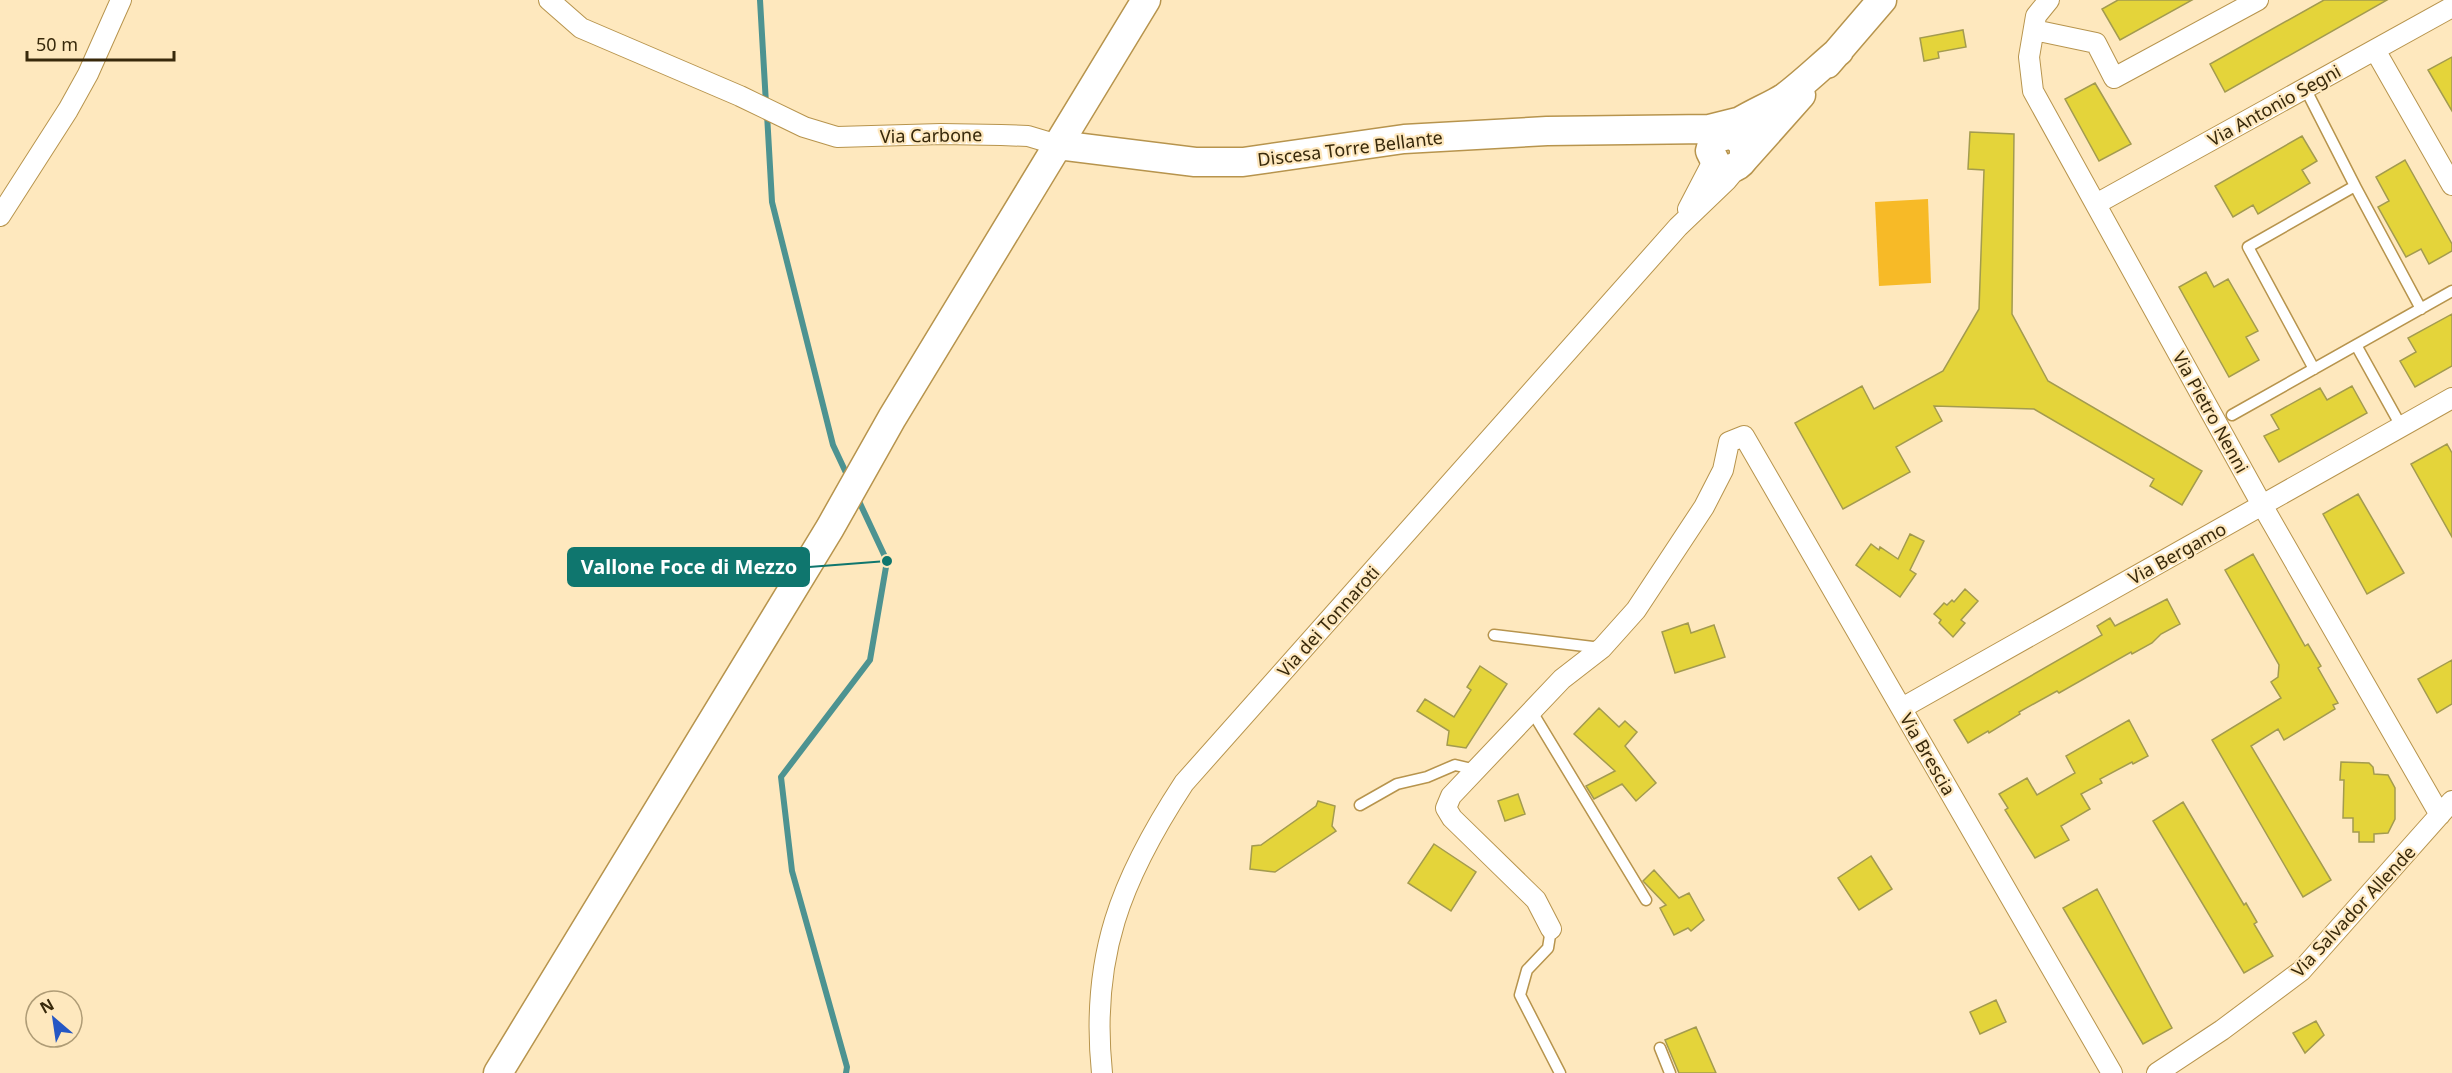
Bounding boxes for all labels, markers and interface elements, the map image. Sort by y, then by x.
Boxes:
scale bar [27,24,174,62]
text: 50 m [36,32,78,56]
street label: Via Antonio Segni [2203,59,2345,151]
street label: Via Carbone [880,122,982,148]
street label: Discesa Torre Bellante [1256,125,1444,171]
street label: Via Pietro Nenni [2168,347,2254,477]
street label: Via Bergamo [2124,516,2230,590]
callout: Vallone Foce di Mezzo [568,548,809,586]
text: Vallone Foce di Mezzo [581,553,797,580]
street label: Via dei Tonnaroti [1272,560,1384,682]
street label: Via Brescia [1895,709,1961,799]
street label: Via Salvador Allende [2286,840,2420,982]
north arrow [24,989,84,1049]
text: N [36,993,58,1019]

